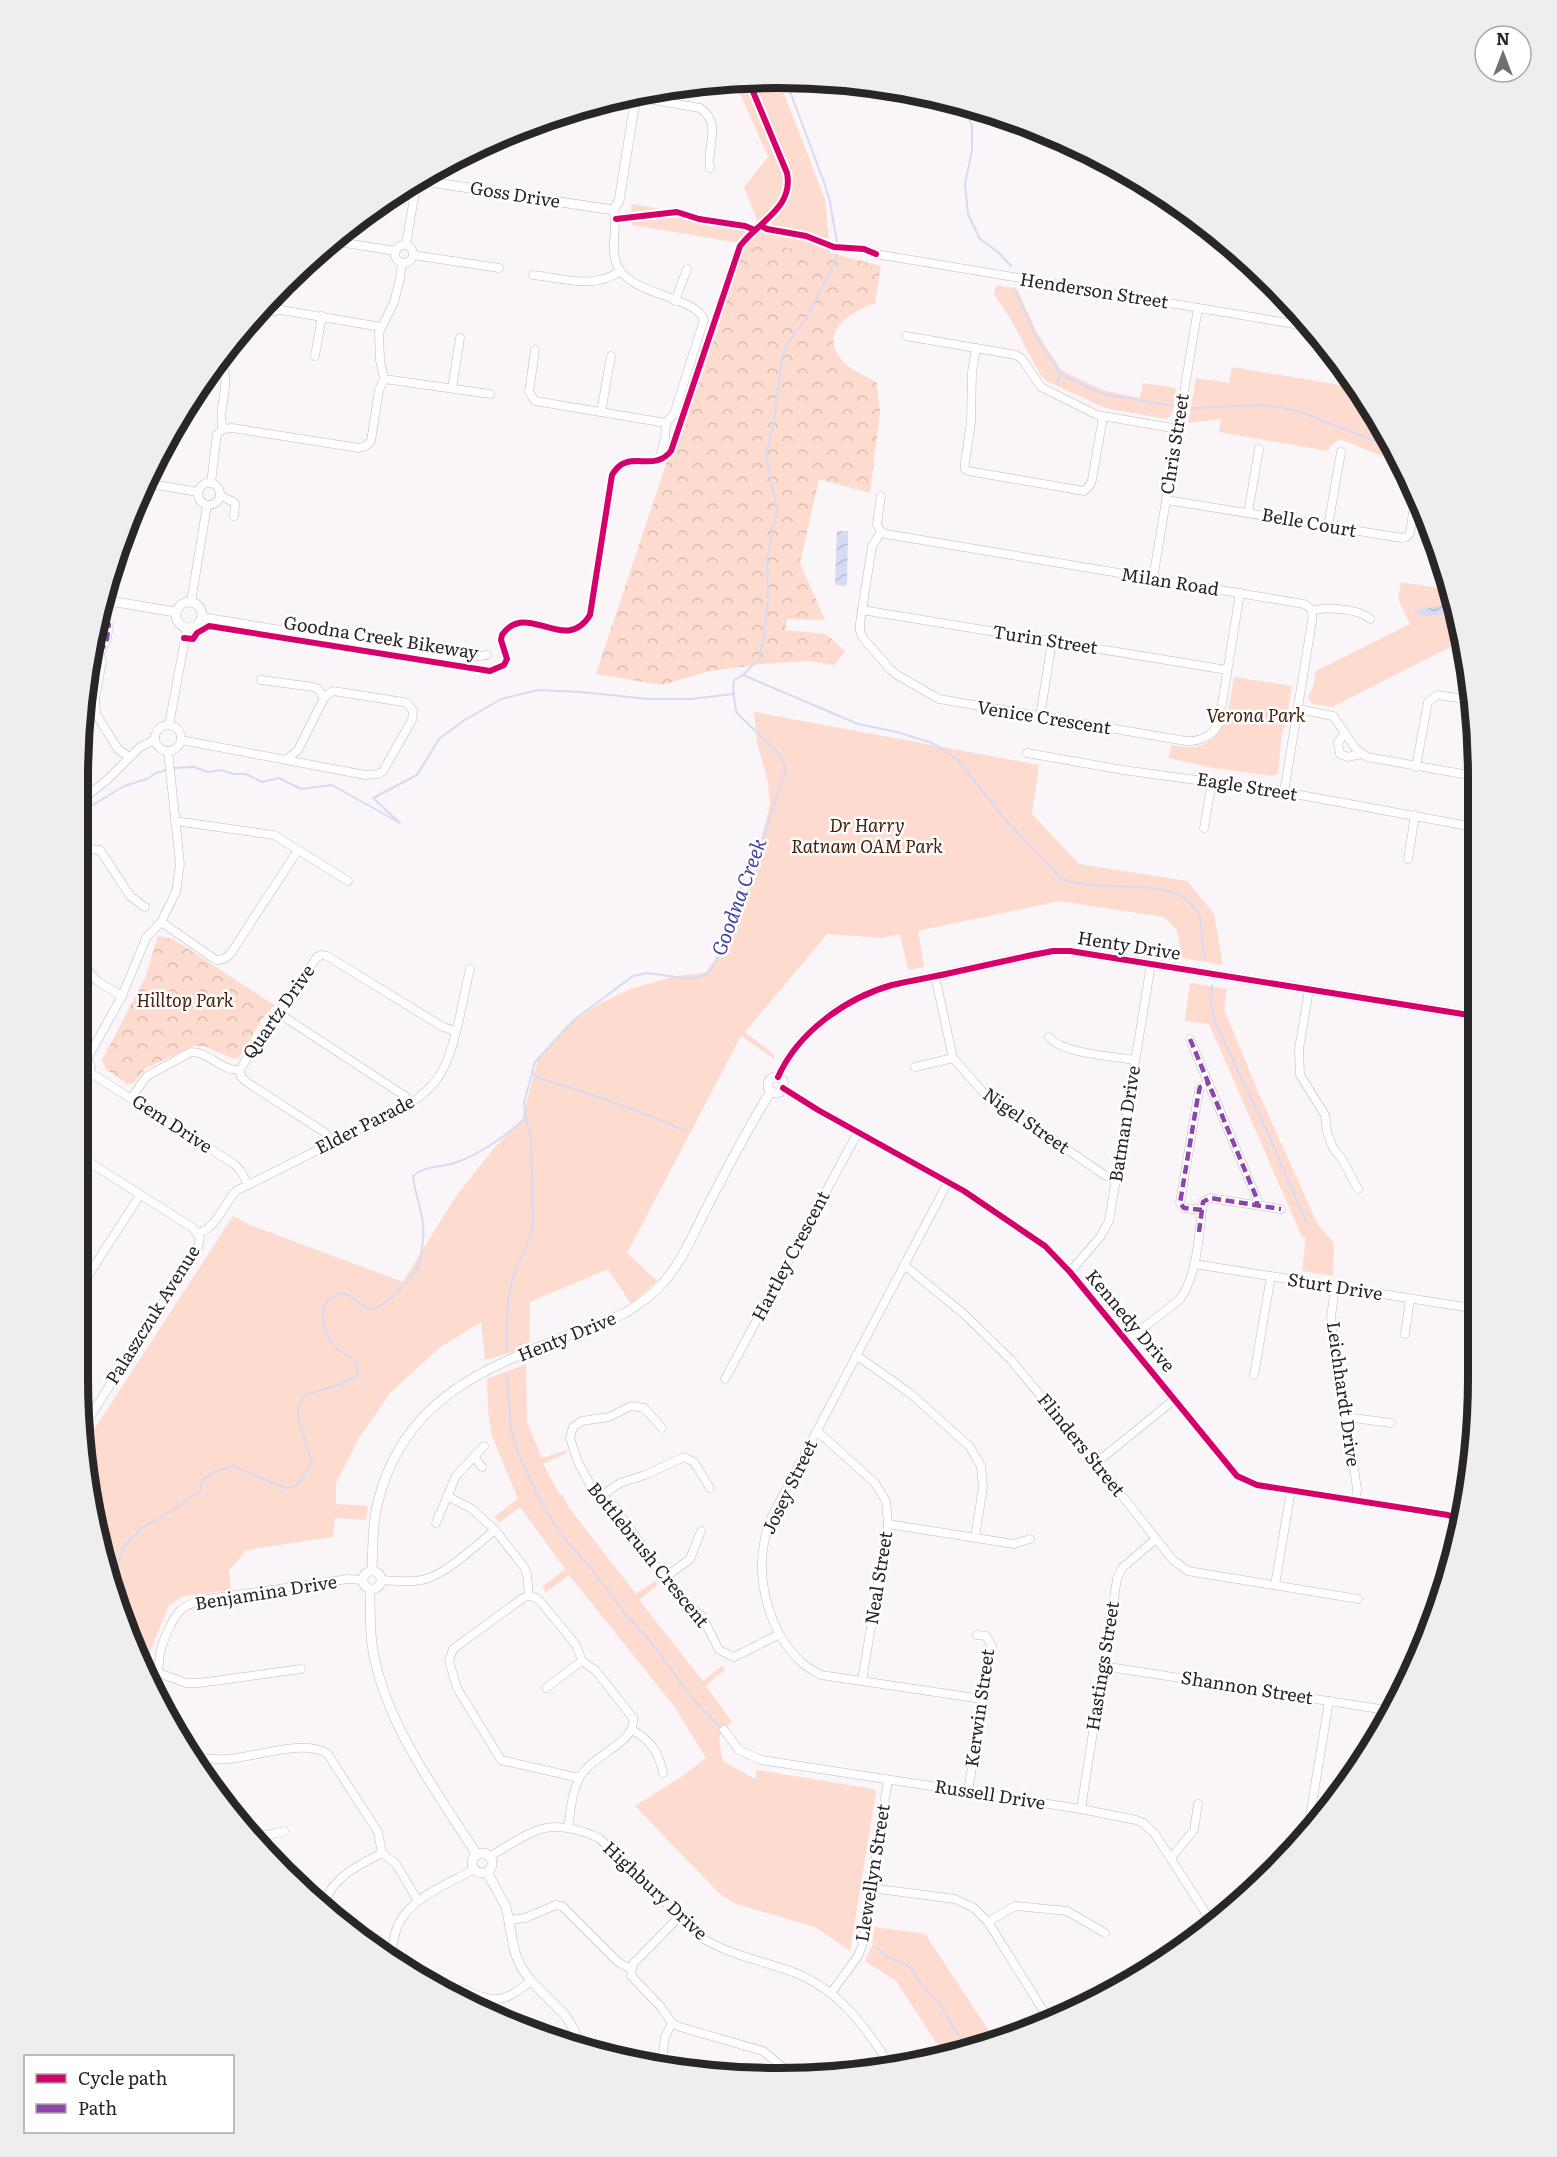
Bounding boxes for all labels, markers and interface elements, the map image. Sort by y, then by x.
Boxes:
north arrow [1473,24,1533,84]
text: N [1496,26,1510,50]
street label: Goss Drive [468,173,562,214]
street label: Henderson Street [1018,264,1171,315]
street label: Chris Street [1152,391,1195,496]
street label: Belle Court [1260,500,1360,543]
street label: Milan Road [1119,559,1221,602]
street label: Goodna Creek Bikeway [282,608,481,665]
street label: Turin Street [991,617,1100,660]
street label: Venice Crescent [975,693,1114,741]
park label: Verona Park [1206,701,1306,728]
street label: Eagle Street [1195,764,1300,807]
park label: Dr Harry Ratnam OAM Park [791,811,943,859]
water label: Goodna Creek [702,833,772,959]
street label: Henty Drive [1076,923,1183,966]
street label: Quartz Drive [235,958,320,1064]
park label: Hilltop Park [136,986,234,1013]
street label: Batman Drive [1101,1064,1146,1184]
street label: Nigel Street [978,1080,1076,1160]
street label: Gem Drive [127,1087,218,1159]
street label: Elder Parade [310,1087,419,1160]
street label: Hartley Crescent [744,1185,836,1325]
street label: Palaszczuk Avenue [98,1239,206,1389]
street label: Kennedy Drive [1080,1263,1182,1377]
street label: Sturt Drive [1286,1265,1385,1306]
street label: Henty Drive [513,1304,620,1368]
street label: Leichhardt Drive [1321,1319,1368,1468]
street label: Flinders Street [1032,1386,1133,1502]
street label: Josey Street [754,1434,824,1538]
street label: Bottlebrush Crescent [582,1475,717,1633]
street label: Neal Street [857,1528,898,1626]
street label: Benjamina Drive [193,1567,339,1616]
street label: Hastings Street [1078,1598,1125,1732]
street label: Kerwin Street [957,1646,1000,1769]
street label: Shannon Street [1179,1663,1316,1710]
street label: Russell Drive [933,1771,1048,1816]
street label: Llewellyn Street [847,1801,896,1944]
street label: Highbury Drive [598,1834,714,1946]
legend [24,2055,234,2133]
text: Cycle path [78,2064,167,2091]
text: Path [78,2094,117,2121]

